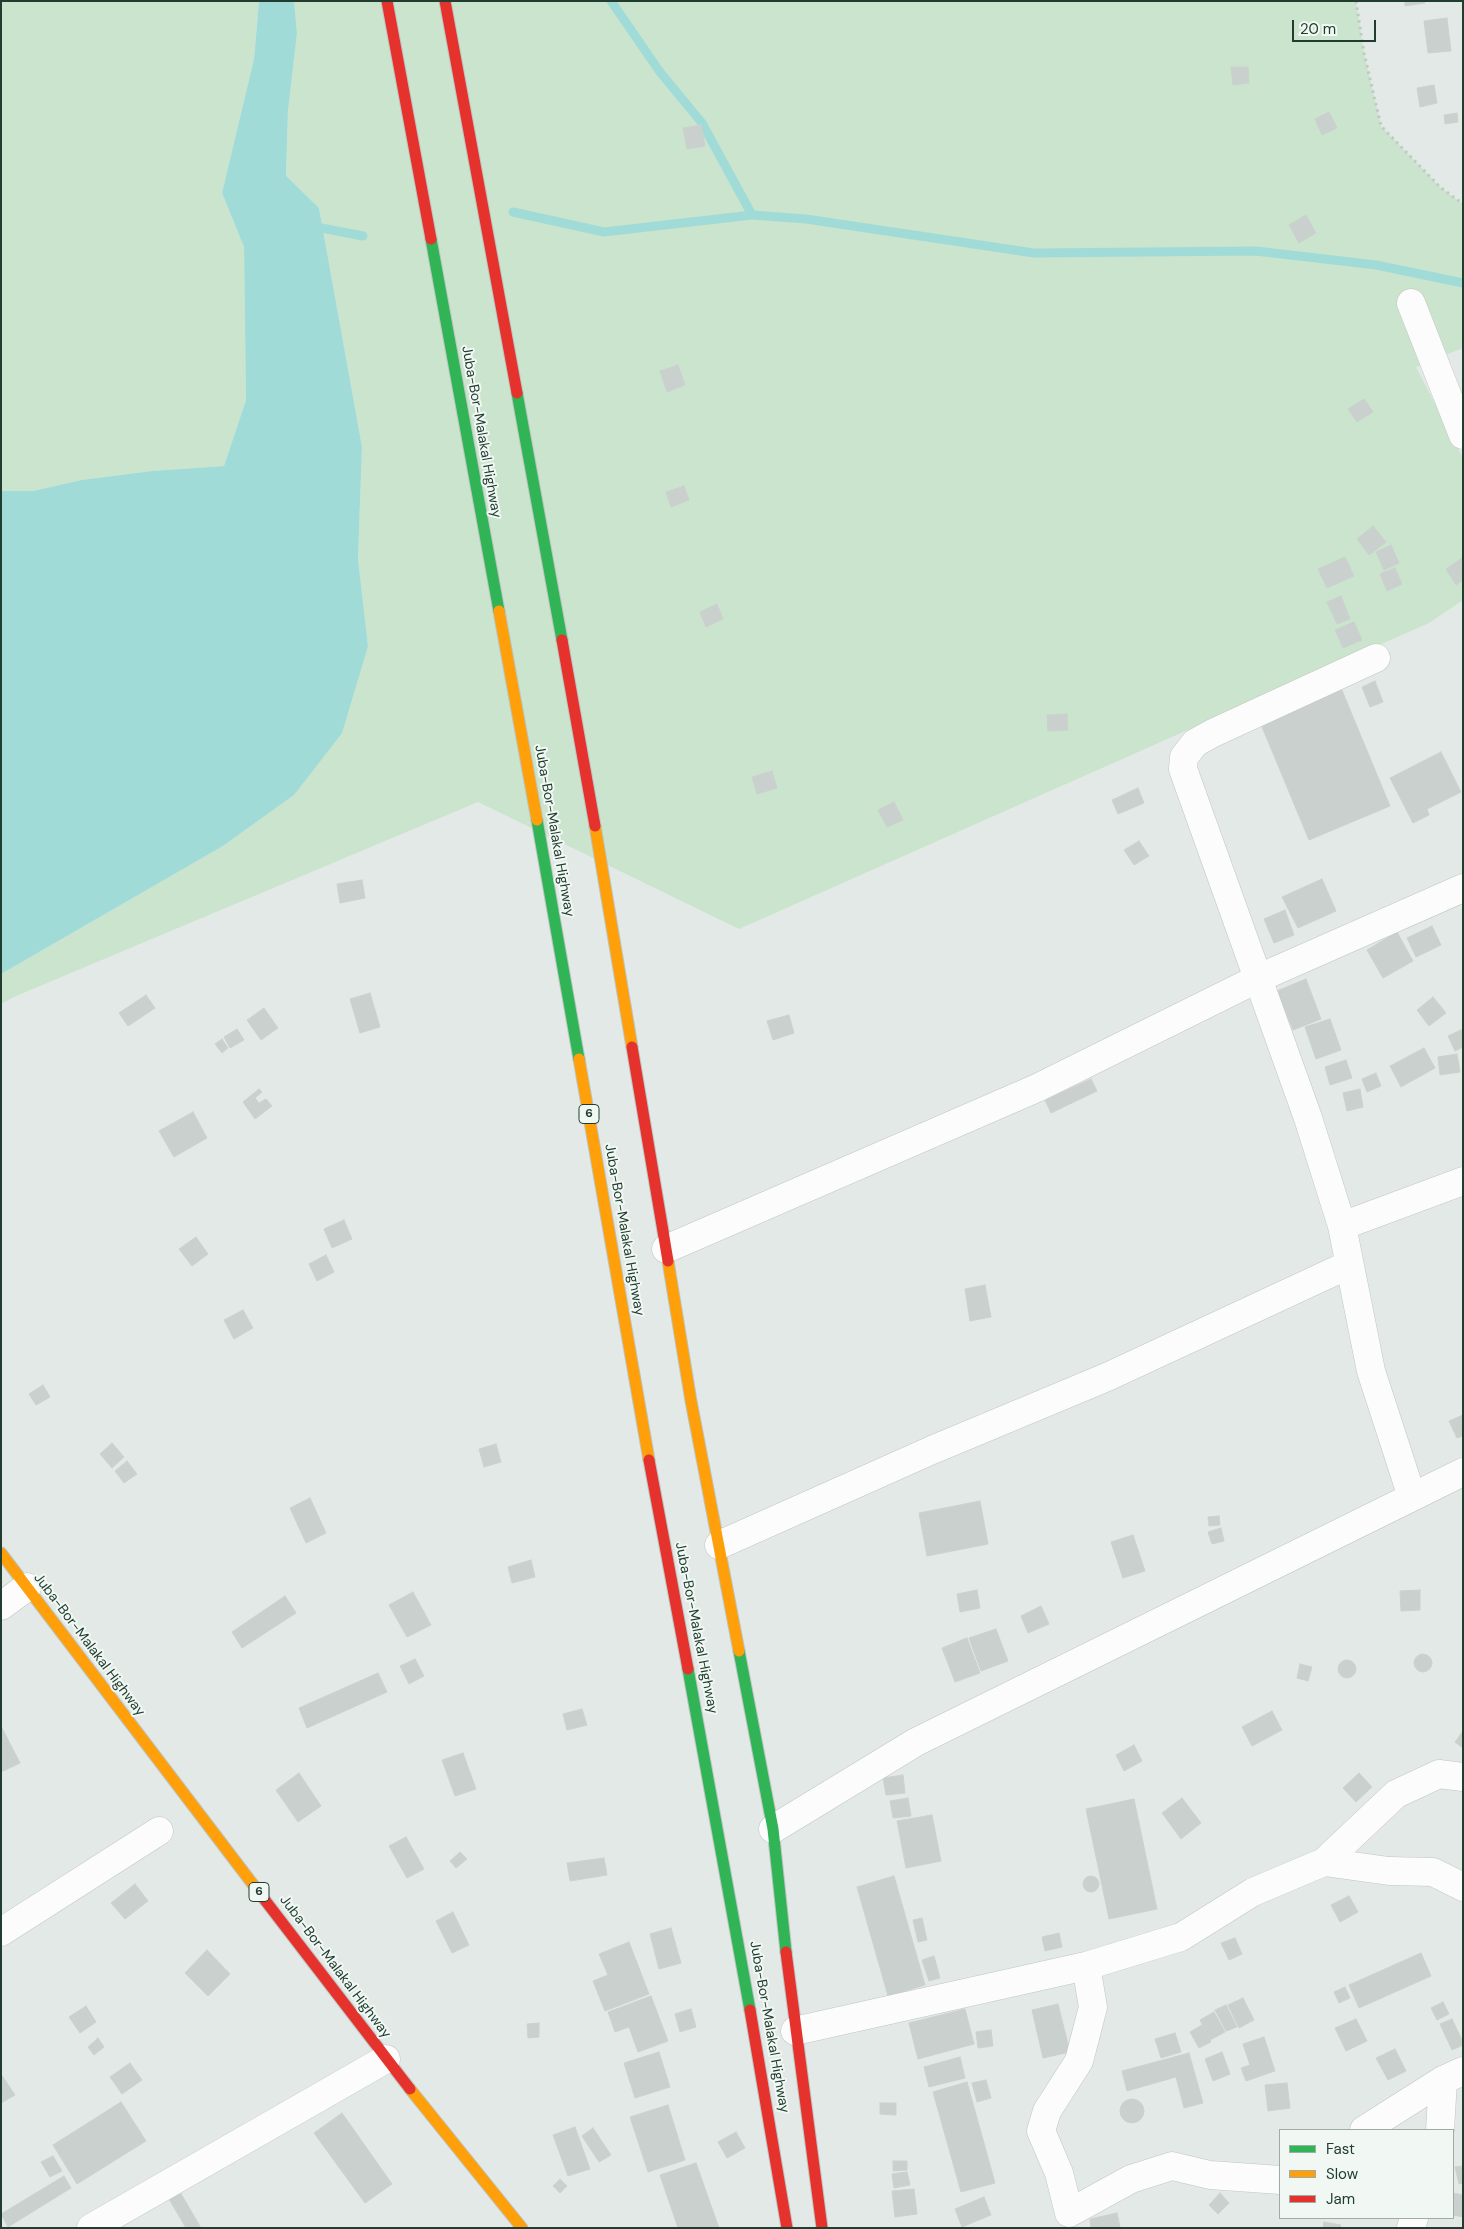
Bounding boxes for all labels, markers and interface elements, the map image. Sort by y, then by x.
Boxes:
scale bar [1294,10,1378,42]
text: 20 m [1300,19,1336,39]
street label: Juba-Bor-Malakal Highway [458,345,504,519]
street label: Juba-Bor-Malakal Highway [531,744,577,918]
road number: 6 [579,1104,599,1124]
street label: Juba-Bor-Malakal Highway [601,1143,647,1317]
street label: Juba-Bor-Malakal Highway [671,1541,721,1715]
street label: Juba-Bor-Malakal Highway [30,1570,148,1720]
road number: 6 [249,1882,269,1901]
street label: Juba-Bor-Malakal Highway [276,1892,394,2042]
street label: Juba-Bor-Malakal Highway [746,1940,792,2114]
legend [1279,2129,1454,2219]
text: Fast [1326,2139,1355,2159]
text: Slow [1326,2164,1358,2184]
text: Jam [1326,2189,1355,2209]

